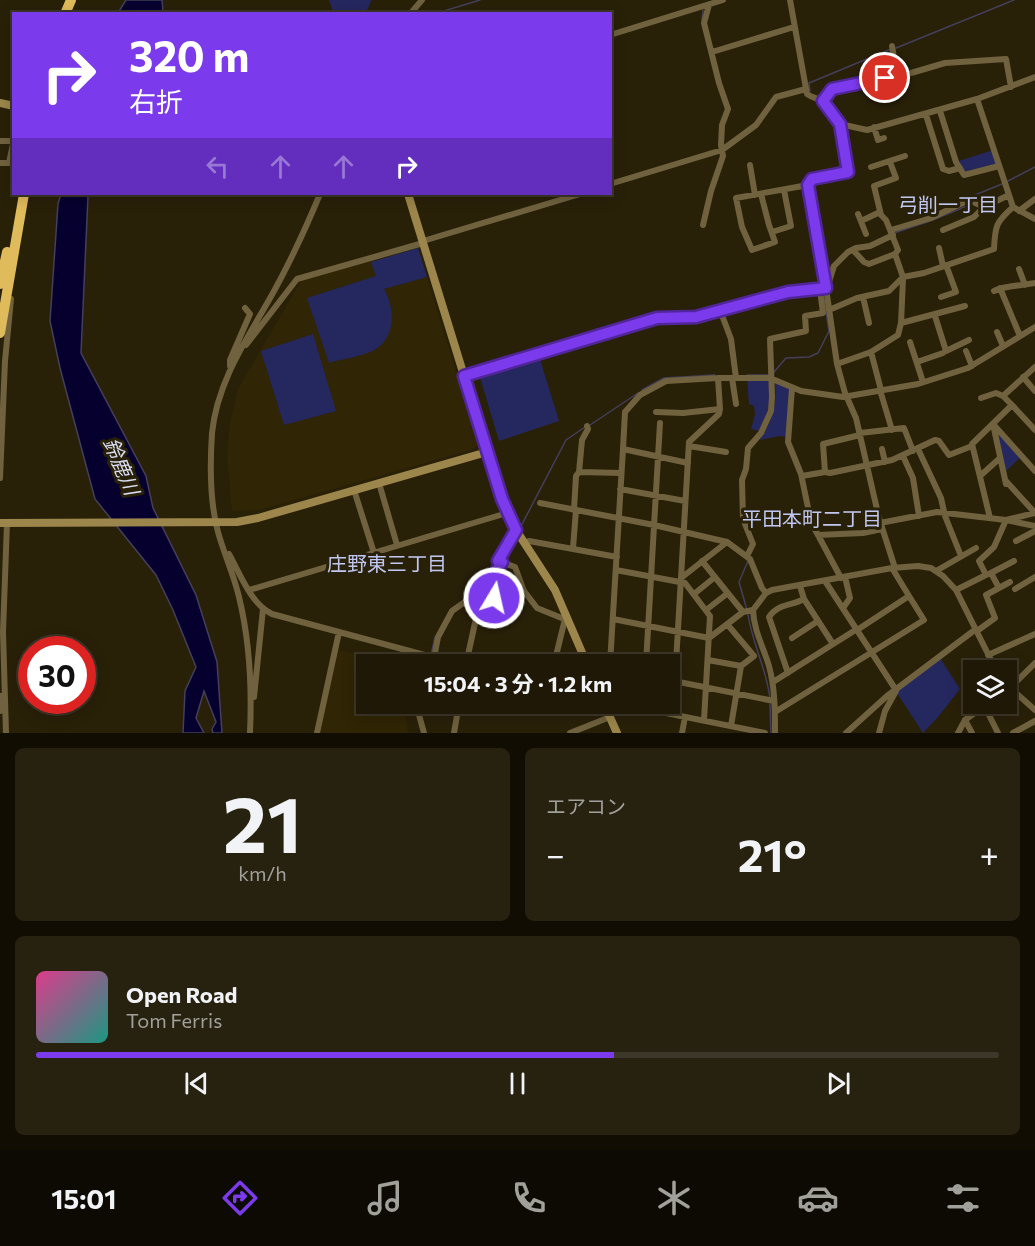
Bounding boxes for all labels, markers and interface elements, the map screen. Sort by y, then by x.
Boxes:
text: 320 m [129,29,249,81]
icon: right [30,36,108,114]
pin [859,52,910,103]
icon: arrive [868,61,901,94]
text: 右折 [129,85,183,118]
icon: left [201,150,234,183]
icon: ahead [264,150,297,183]
icon: ahead [327,150,360,183]
icon: right [390,150,423,183]
district label: 弓削一丁目 [898,192,998,216]
water label: 鈴鹿川 [99,434,146,500]
district label: 平田本町二丁目 [742,506,882,530]
district label: 庄野東三丁目 [327,551,447,575]
position arrow [462,566,526,630]
speed limit sign: 30 [18,636,96,714]
map controls [963,660,1017,714]
button: layers [963,660,1017,714]
text: 15:04 · 3 分 · 1.2 km [424,670,612,697]
text: 21 [223,774,302,869]
text: エアコン [546,794,626,818]
text: 21° [738,826,807,881]
text: − [546,833,565,874]
text: + [980,833,999,874]
text: km/h [238,861,287,885]
text: Open Road [126,981,237,1008]
text: Tom Ferris [126,1008,222,1032]
icon: previous [180,1067,213,1100]
icon: pause [501,1067,534,1100]
icon: next [822,1067,855,1100]
icon: directions [219,1177,261,1219]
icon: music [364,1177,406,1219]
icon: phone [508,1177,550,1219]
icon: climate [653,1177,695,1219]
icon: car [797,1177,839,1219]
icon: filters [942,1177,984,1219]
text: 15:01 [51,1182,117,1215]

